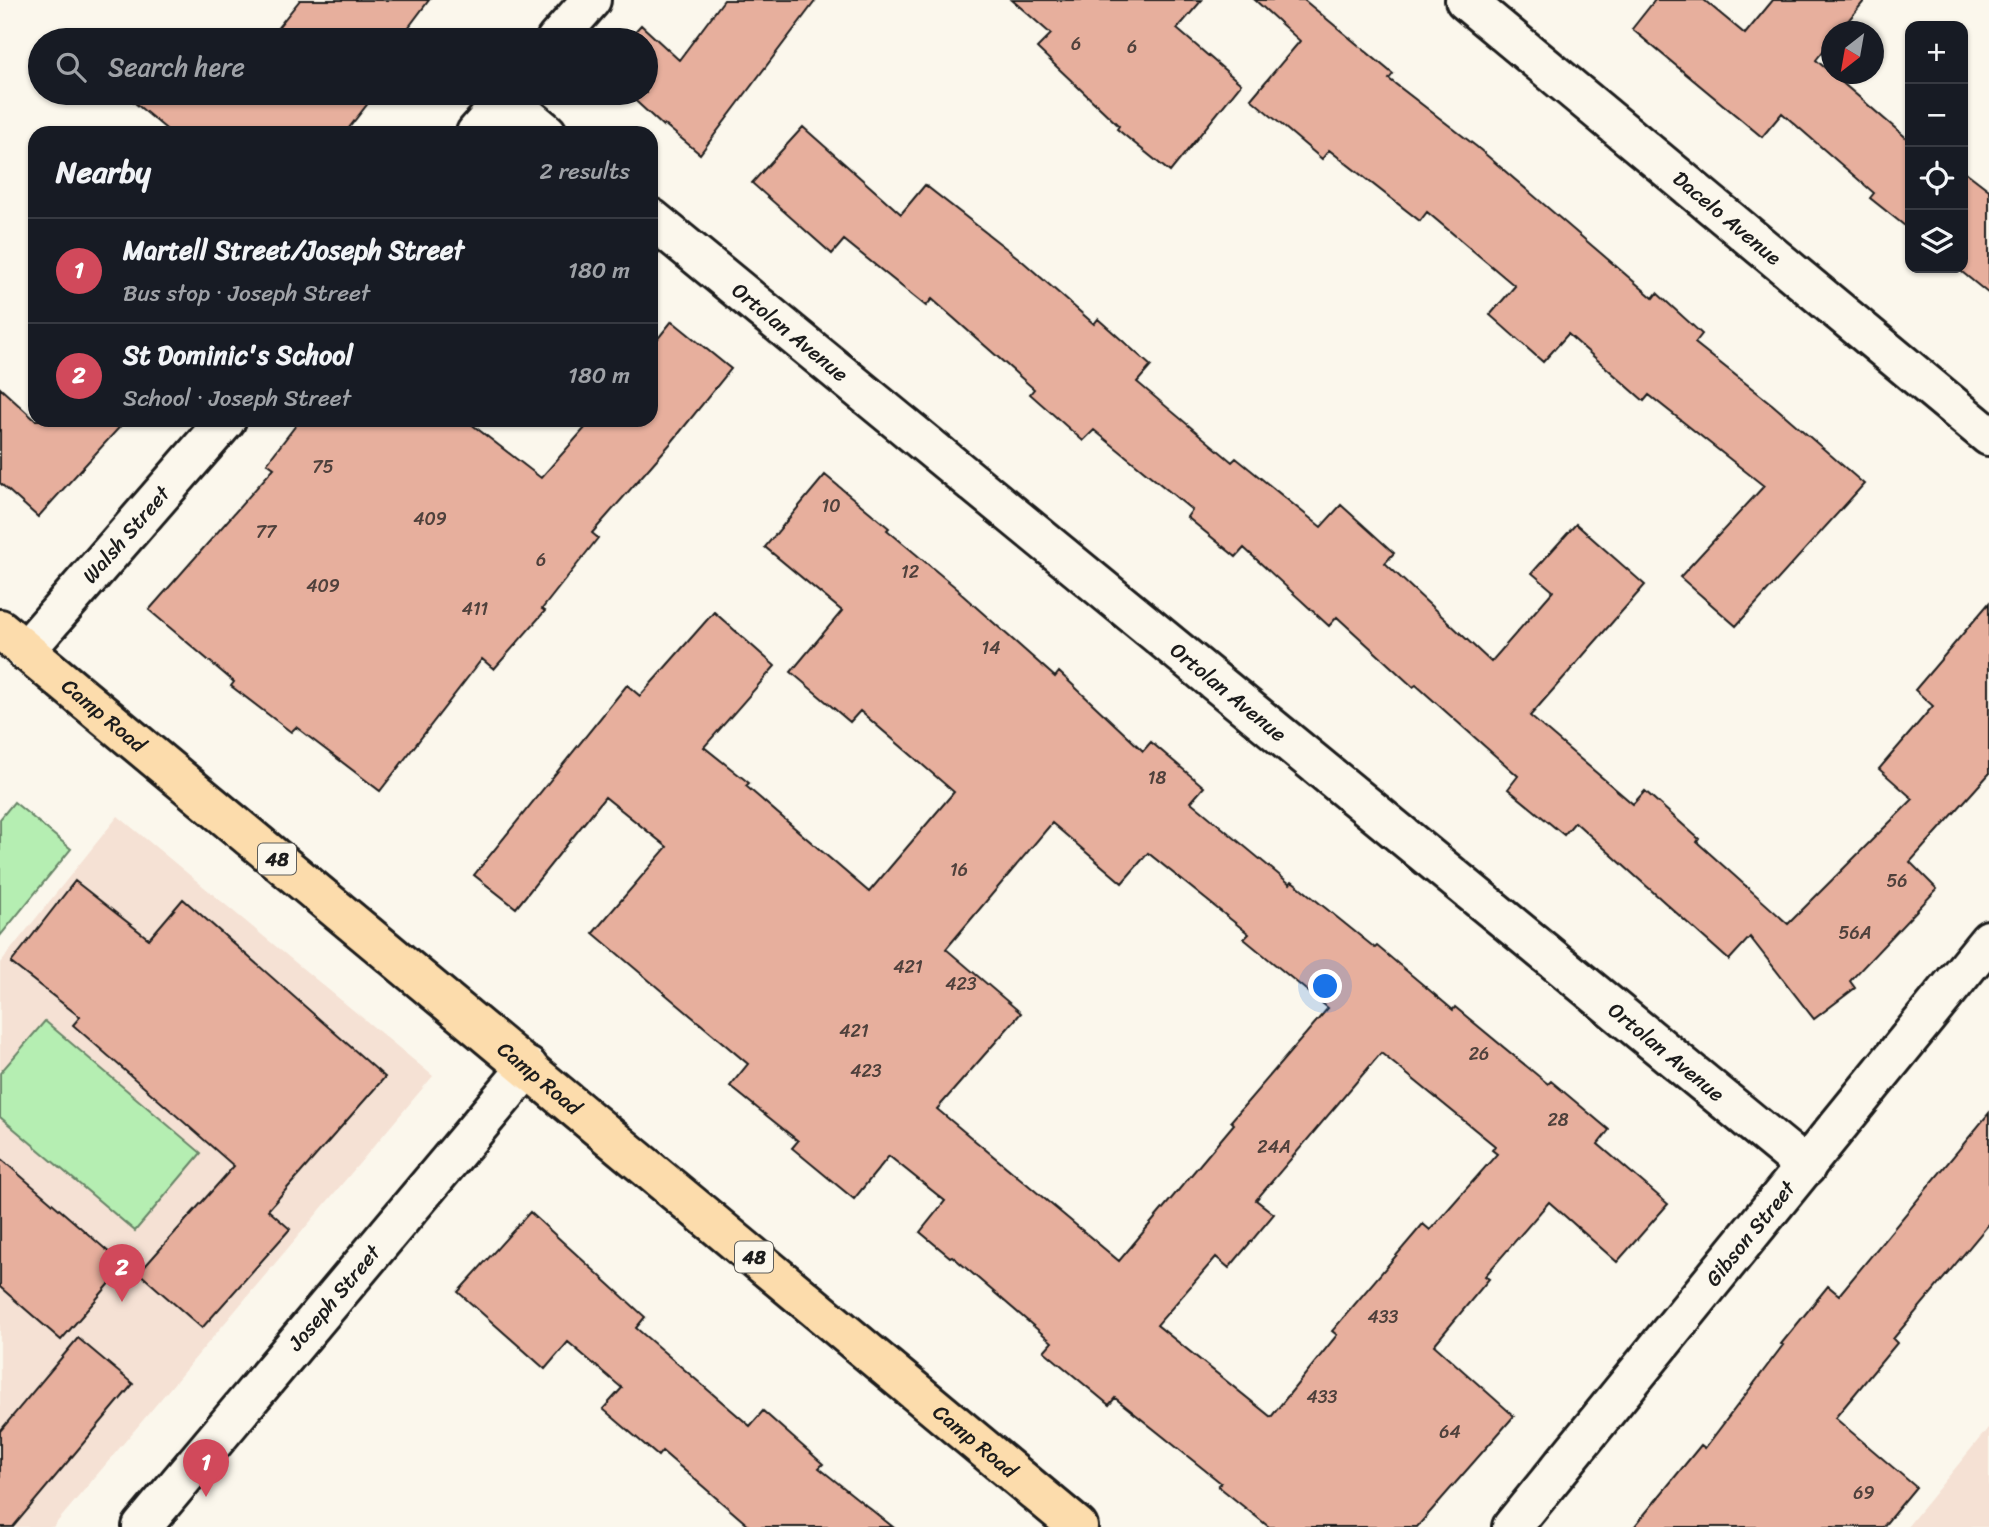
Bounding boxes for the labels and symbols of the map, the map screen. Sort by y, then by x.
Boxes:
north arrow [1821,21,1884,84]
house number: 6 [1071,28,1081,60]
house number: 6 [1127,31,1137,63]
street label: Dacelo Avenue [1664,161,1791,275]
street label: Ortolan Avenue [723,272,857,392]
house number: 75 [312,451,334,483]
street label: Walsh Street [72,476,181,593]
house number: 10 [821,490,841,522]
house number: 409 [413,503,447,535]
house number: 77 [256,516,278,548]
house number: 6 [536,544,546,576]
house number: 12 [901,556,919,588]
house number: 409 [306,570,340,602]
house number: 411 [462,593,489,625]
house number: 14 [982,632,1000,664]
street label: Ortolan Avenue [1161,632,1295,752]
street label: Camp Road [53,668,156,764]
house number: 18 [1148,762,1166,794]
road number: 48 [258,844,296,874]
house number: 16 [950,854,968,886]
house number: 56 [1886,865,1908,897]
house number: 56A [1838,917,1872,949]
house number: 421 [893,951,923,983]
house number: 423 [945,968,977,1000]
your location [1308,969,1342,1003]
street label: Ortolan Avenue [1599,992,1734,1112]
house number: 421 [839,1015,869,1047]
street label: Camp Road [488,1031,592,1127]
house number: 26 [1469,1038,1489,1070]
house number: 423 [850,1055,882,1087]
house number: 28 [1547,1104,1569,1136]
house number: 24A [1257,1131,1291,1163]
street label: Gibson Street [1695,1171,1806,1295]
street label: Joseph Street [277,1235,391,1361]
road number: 48 [735,1242,773,1273]
pin: 2 [99,1244,145,1302]
house number: 433 [1367,1301,1399,1333]
house number: 433 [1306,1381,1338,1413]
street label: Camp Road [924,1394,1028,1489]
house number: 64 [1439,1416,1461,1448]
pin: 1 [183,1439,229,1497]
house number: 69 [1853,1477,1875,1509]

